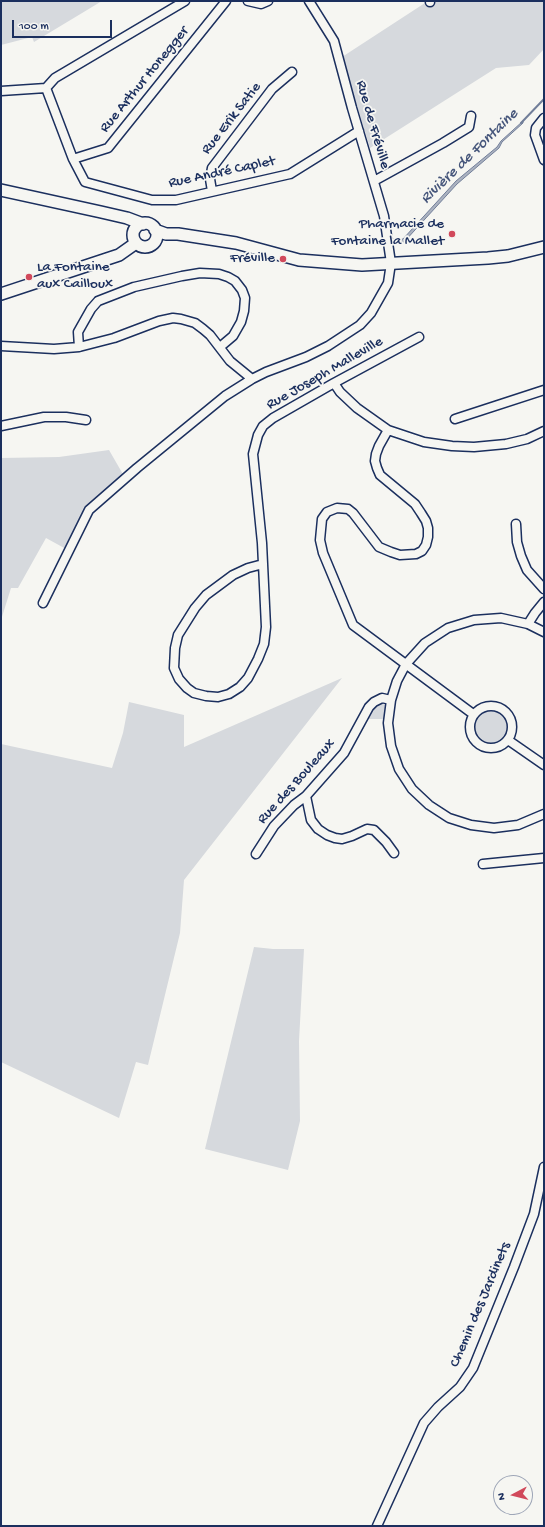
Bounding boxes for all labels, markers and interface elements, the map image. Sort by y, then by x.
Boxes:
scale bar [14,12,114,38]
text: 100 m [19,20,49,34]
street label: Rue Arthur Honegger [97,23,193,137]
street label: Rue Erik Satie [198,79,266,159]
street label: Rue de Fréville [351,79,393,171]
water label: Rivière de Fontaine [417,105,523,209]
street label: Rue André Caplet [167,153,277,193]
place label: Pharmacie de Fontaine la Mallet [331,216,444,251]
marker: Pharmacie de Fontaine la Mallet [447,229,457,239]
place label: Fréville [230,250,275,268]
marker: Fréville [278,254,288,264]
place label: La Fontaine aux Cailloux [37,259,113,294]
marker: La Fontaine aux Cailloux [24,272,34,282]
street label: Rue Joseph Malleville [264,333,386,415]
street label: Rue des Bouleaux [254,736,340,828]
street label: Chemin des Jardinets [446,1240,516,1370]
north arrow [493,1475,533,1515]
text: N [496,1492,508,1501]

